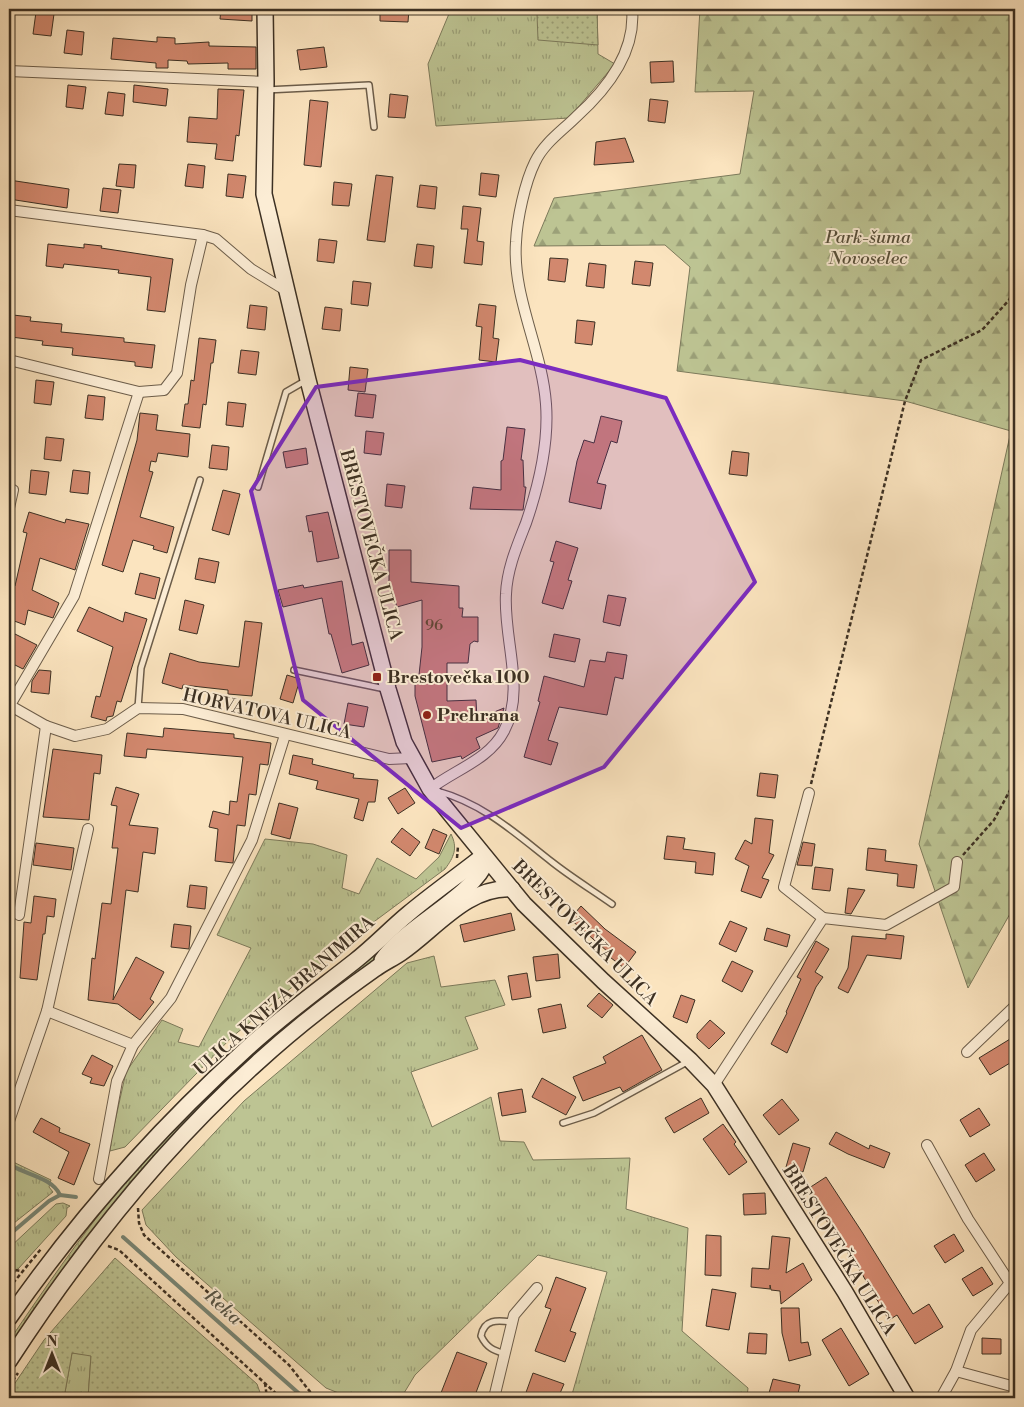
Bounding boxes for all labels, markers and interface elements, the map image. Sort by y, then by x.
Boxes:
park label: Park-šuma Novoselec [824,226,912,270]
street label: BRESTOVEČKA ULICA [334,446,408,644]
house number: 96 [425,616,443,635]
place label: Brestovečka 100 [387,666,530,689]
marker: Brestovečka 100 [371,671,383,683]
street label: HORVATOVA ULICA [180,683,354,745]
place label: Prehrana [437,704,519,727]
marker: Prehrana [421,709,433,721]
street label: BRESTOVEČKA ULICA [507,855,663,1011]
street label: ULICA KNEZA BRANIMIRA [189,911,380,1081]
street label: BRESTOVEČKA ULICA [777,1160,901,1340]
water label: Reka [198,1283,247,1330]
north arrow [28,1330,78,1380]
text: N [46,1333,58,1351]

